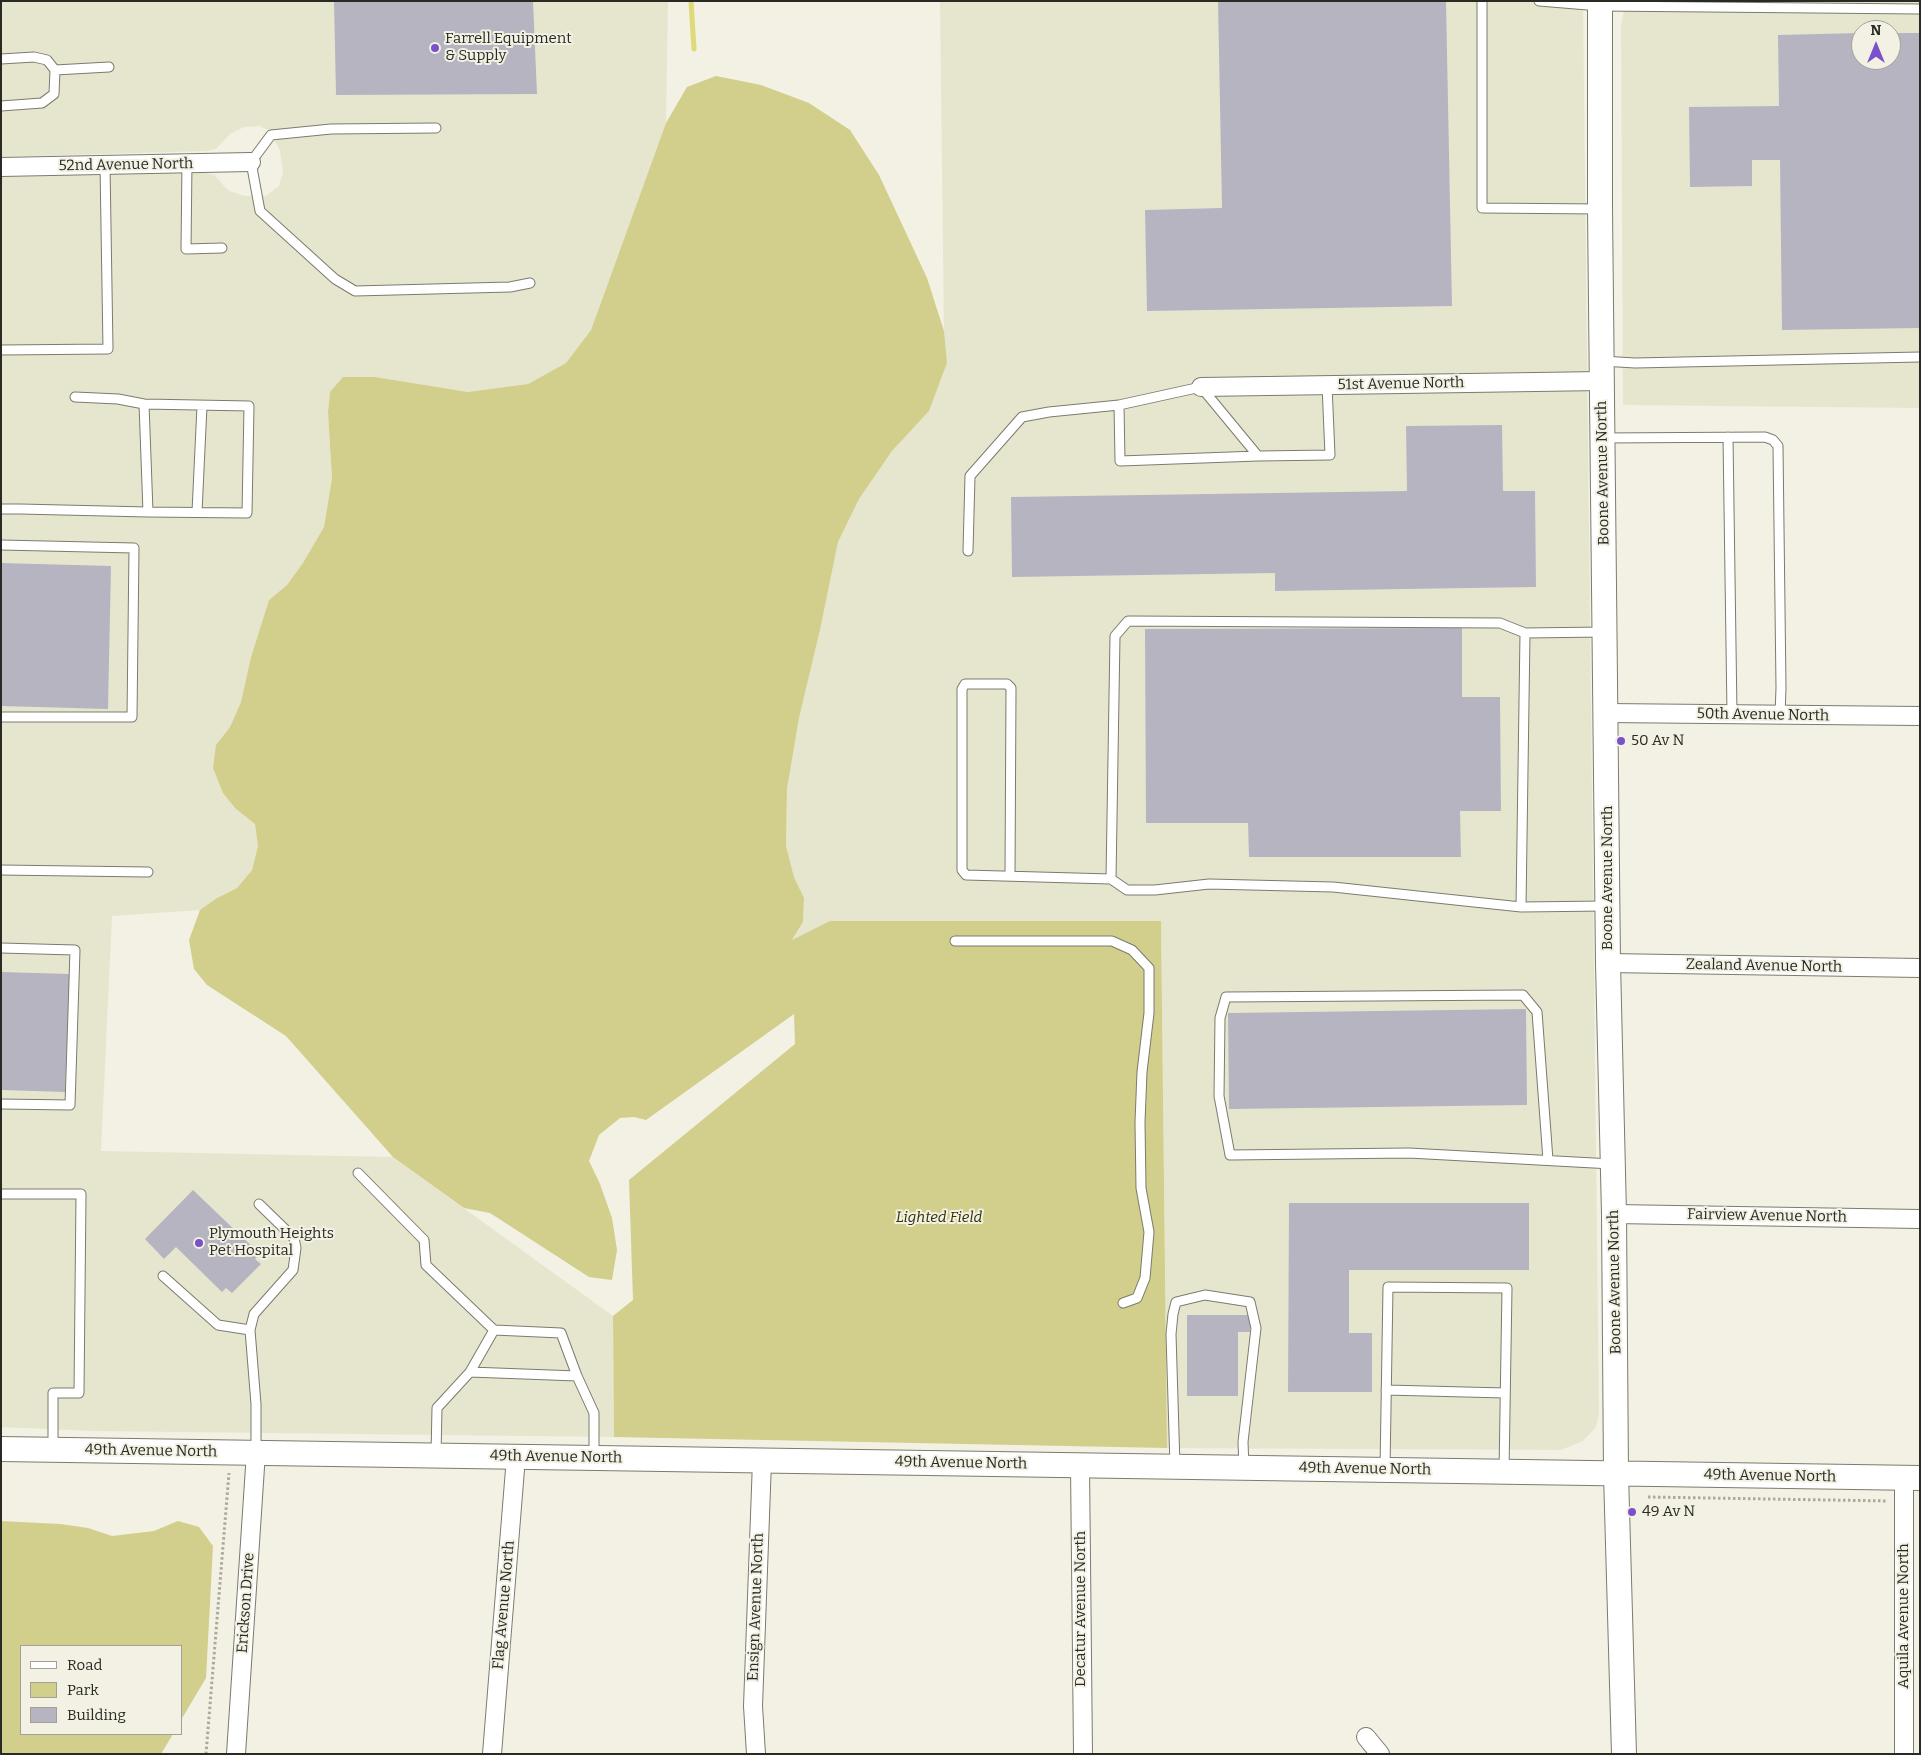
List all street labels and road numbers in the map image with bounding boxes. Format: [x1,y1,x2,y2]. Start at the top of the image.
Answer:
street label: 52nd Avenue North [59,155,193,175]
street label: 51st Avenue North [1337,374,1465,394]
street label: Boone Avenue North [1593,401,1613,545]
street label: 50th Avenue North [1697,705,1829,725]
street label: Boone Avenue North [1599,806,1617,950]
street label: Zealand Avenue North [1686,956,1842,976]
street label: Fairview Avenue North [1687,1206,1847,1226]
street label: Boone Avenue North [1605,1210,1625,1354]
street label: 49th Avenue North [85,1441,217,1461]
street label: 49th Avenue North [490,1447,622,1467]
street label: 49th Avenue North [895,1453,1027,1473]
street label: 49th Avenue North [1299,1459,1431,1479]
street label: 49th Avenue North [1704,1466,1836,1486]
street label: Decatur Avenue North [1072,1531,1090,1687]
street label: Ensign Avenue North [744,1533,768,1681]
street label: Flag Avenue North [489,1540,519,1670]
street label: Aquila Avenue North [1895,1543,1913,1689]
street label: Erickson Drive [234,1552,258,1654]

